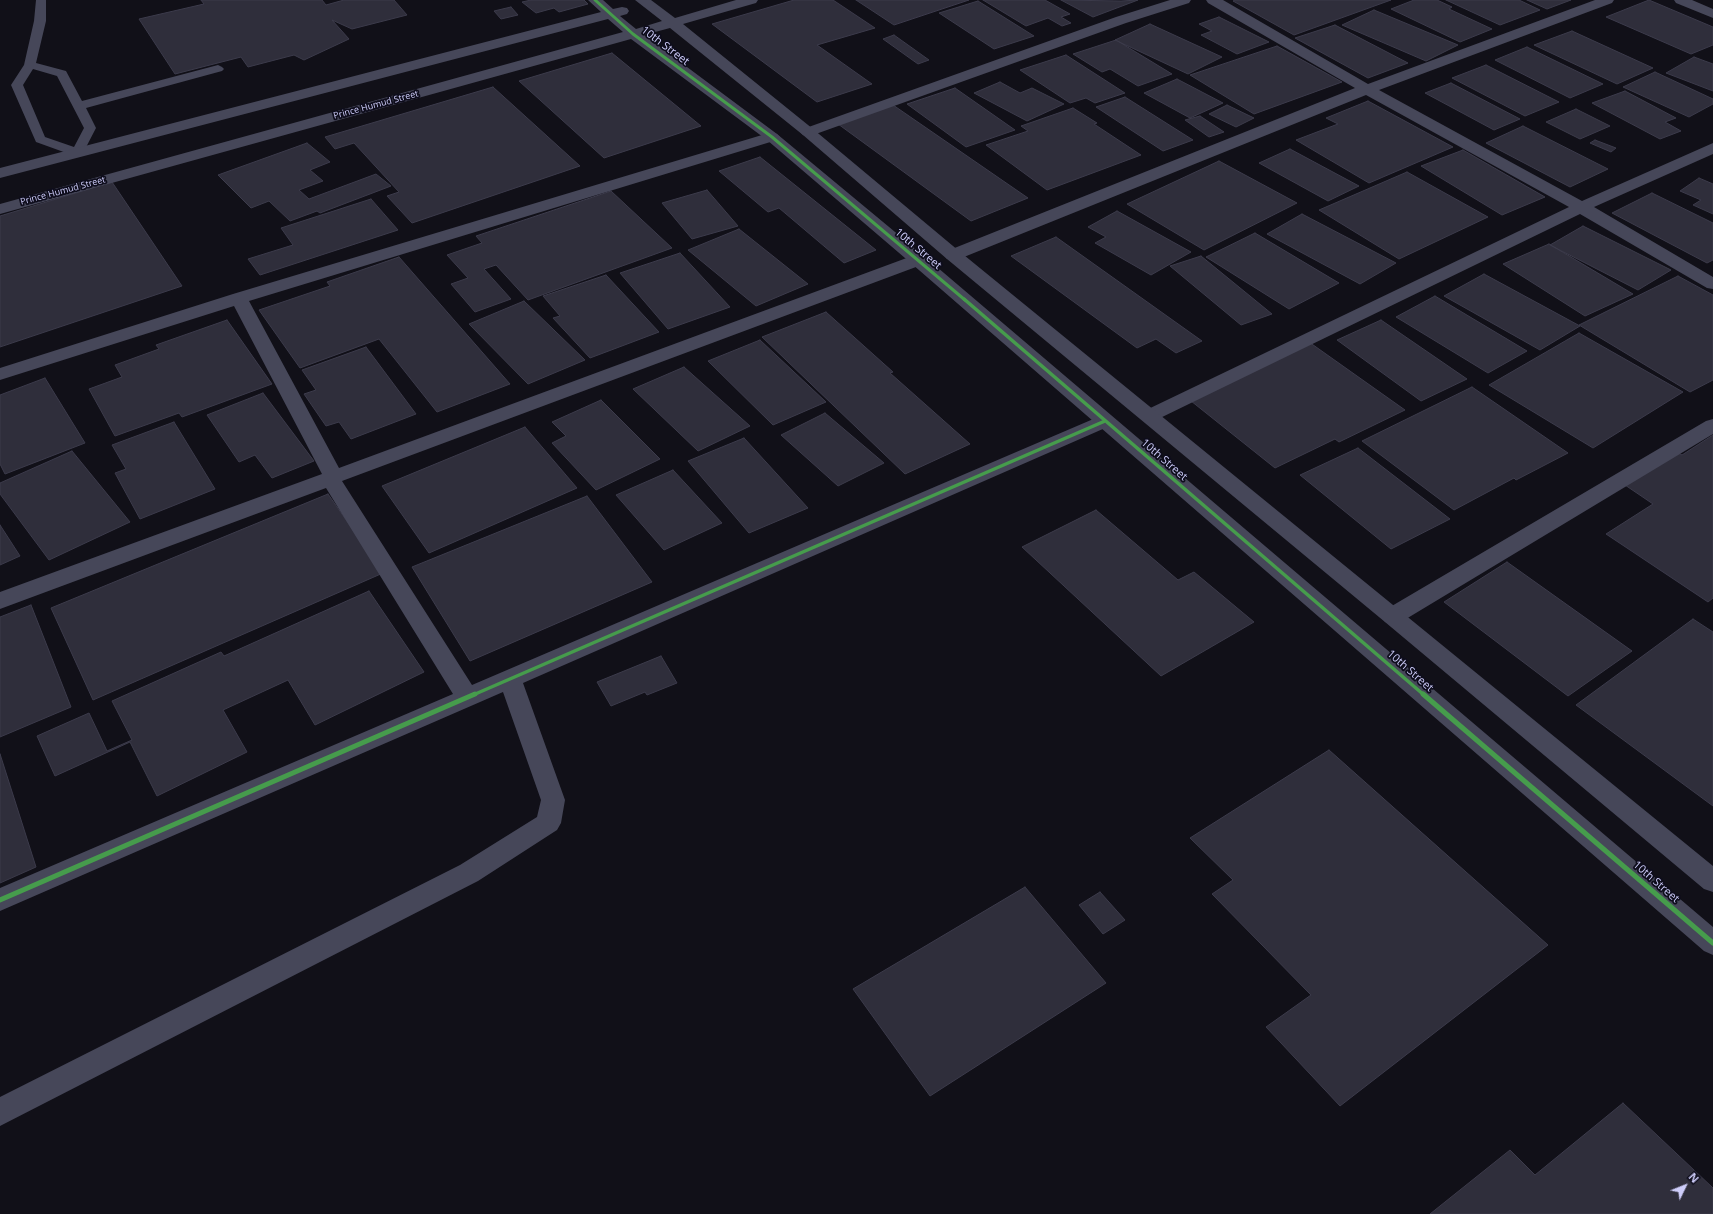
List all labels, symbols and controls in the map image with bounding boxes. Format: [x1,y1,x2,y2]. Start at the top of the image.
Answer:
street label: 10th Street [638,24,692,68]
street label: Prince Humud Street [332,88,420,122]
street label: Prince Humud Street [19,174,107,208]
street label: 10th Street [892,226,944,272]
street label: 10th Street [1138,436,1190,484]
street label: 10th Street [1384,647,1436,695]
street label: 10th Street [1630,858,1682,906]
north arrow [1665,1166,1705,1206]
text: N [1686,1169,1703,1186]

